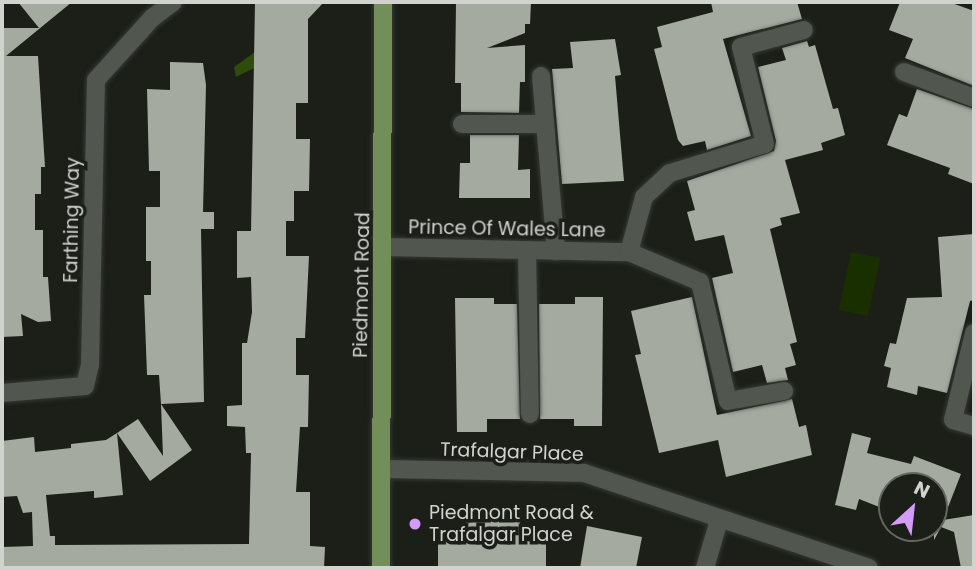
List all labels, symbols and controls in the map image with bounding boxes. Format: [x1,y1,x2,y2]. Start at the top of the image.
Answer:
street label: Farthing Way [60,157,84,283]
street label: Piedmont Road [349,212,375,358]
street label: Prince Of Wales Lane [408,216,606,242]
street label: Trafalgar Place [440,438,584,466]
north arrow [878,472,948,542]
text: N [909,474,934,505]
place label: Piedmont Road & Trafalgar Place [429,502,594,546]
marker: Piedmont Road & Trafalgar Place [407,516,423,532]

